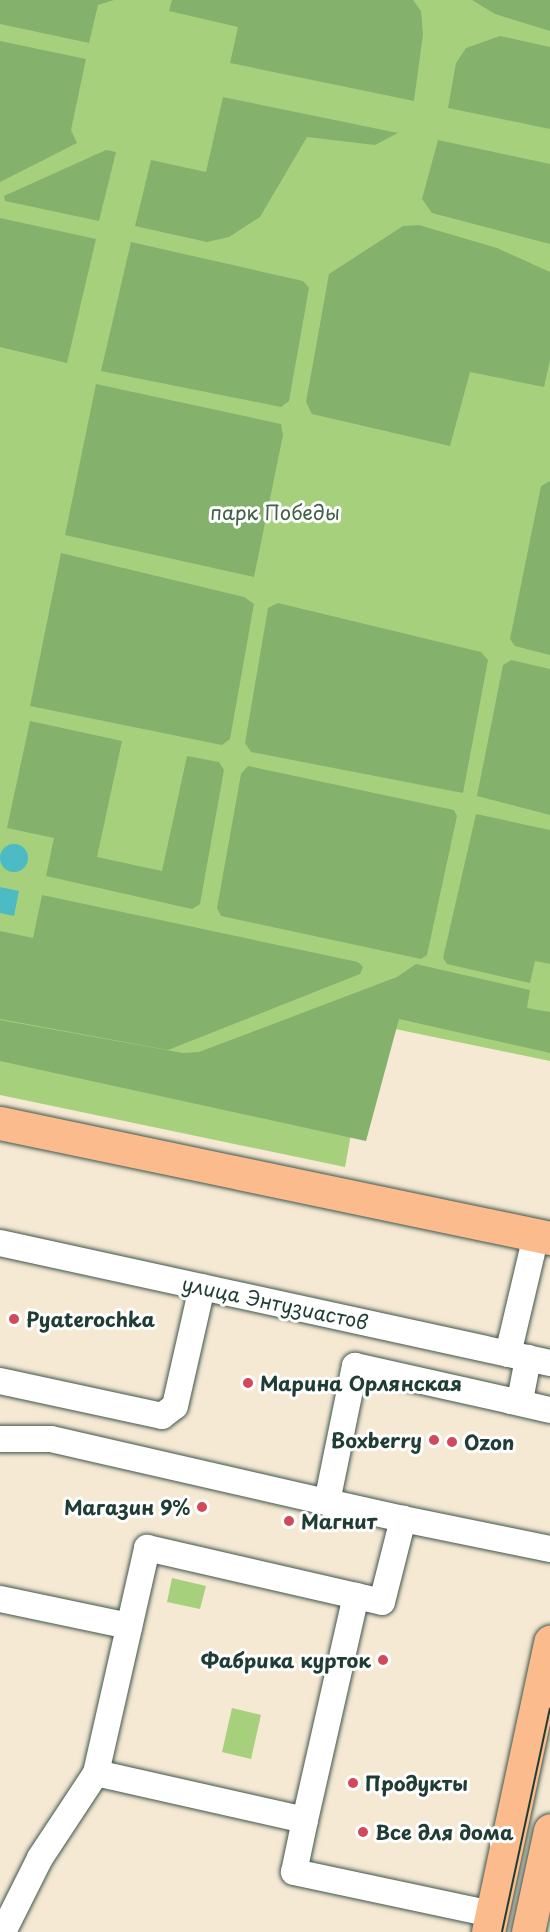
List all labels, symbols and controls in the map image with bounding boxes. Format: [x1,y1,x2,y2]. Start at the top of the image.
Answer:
park label: парк Победы [210,500,340,524]
street label: улица Энтузиастов [179,1271,371,1335]
place label: Pyaterochka [26,1307,155,1331]
marker: Pyaterochka [7,1312,21,1326]
place label: Марина Орлянская [260,1371,463,1395]
marker: Марина Орлянская [241,1376,255,1390]
place label: Boxberry [331,1428,422,1452]
place label: Ozon [464,1430,514,1454]
marker: Boxberry [427,1433,441,1447]
marker: Ozon [445,1435,459,1449]
place label: Магазин 9% [64,1495,190,1519]
marker: Магазин 9% [195,1500,209,1514]
place label: Магнит [301,1509,377,1533]
marker: Магнит [282,1514,296,1528]
place label: Фабрика курток [199,1648,371,1672]
marker: Фабрика курток [376,1653,390,1667]
place label: Продукты [365,1771,468,1795]
marker: Продукты [346,1776,360,1790]
place label: Все для дома [375,1820,512,1844]
marker: Все для дома [356,1825,370,1839]

